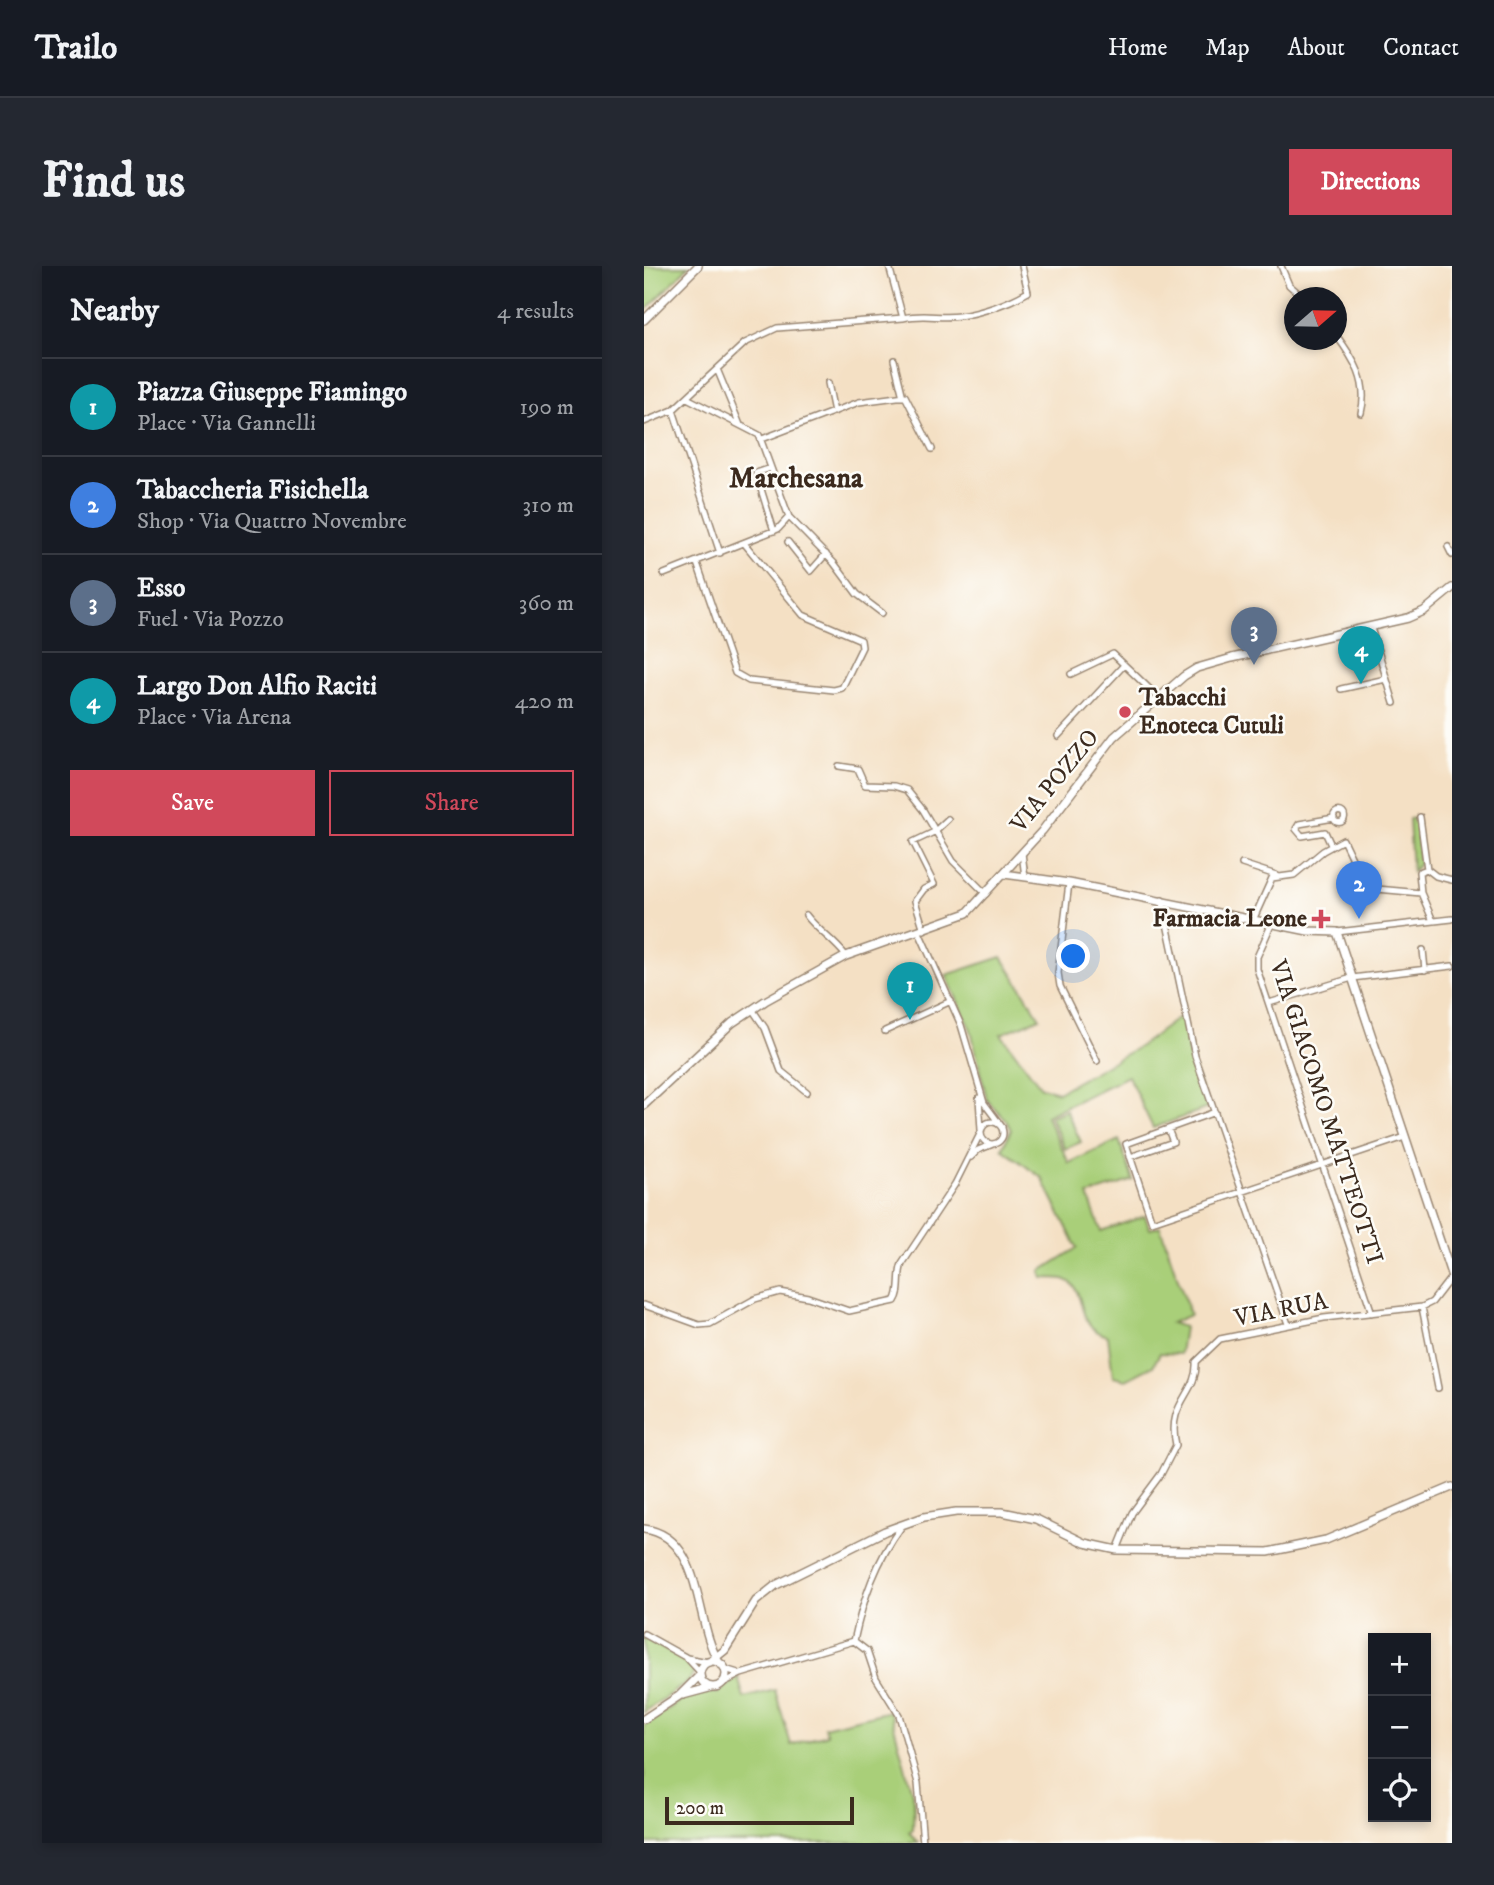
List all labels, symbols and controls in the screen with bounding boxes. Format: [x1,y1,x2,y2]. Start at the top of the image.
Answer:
text: Trailo [35,28,117,69]
text: Home [1108,33,1167,63]
text: Map [1205,33,1250,63]
text: About [1288,33,1345,63]
text: Contact [1383,33,1459,63]
button: Directions [1289,149,1452,215]
text: Find us [42,151,185,213]
north arrow [1284,287,1347,350]
text: Nearby [70,293,159,330]
text: 4 results [497,297,574,326]
text: Piazza Giuseppe Fiamingo [137,376,407,409]
text: 1 [89,393,97,422]
text: 190 m [520,393,574,422]
text: Place · Via Gannelli [137,409,316,438]
district label: Marchesana [729,461,864,496]
text: Tabaccheria Fisichella [137,474,369,507]
text: 2 [87,491,99,520]
text: 310 m [522,491,574,520]
text: Shop · Via Quattro Novembre [137,507,407,536]
text: Esso [137,572,185,605]
text: 3 [89,589,97,618]
text: 360 m [519,589,574,618]
text: Fuel · Via Pozzo [137,605,284,634]
pin: 3 [1231,607,1277,665]
pin: 4 [1338,626,1384,684]
text: Largo Don Alfio Raciti [137,670,377,703]
place label: Tabacchi Enoteca Cutuli [1138,683,1284,741]
text: 4 [86,687,100,716]
text: 420 m [515,687,574,716]
text: Place · Via Arena [137,703,291,732]
marker: Tabacchi Enoteca Cutuli [1117,704,1133,720]
street label: VIA POZZO [1004,723,1106,840]
button: Save [70,770,315,836]
button: Share [329,770,574,836]
pin: 2 [1336,861,1382,919]
place label: Farmacia Leone [1152,904,1307,934]
marker: Farmacia Leone [1313,911,1329,927]
your location [1056,939,1090,973]
street label: VIA GIACOMO MATTEOTTI [1262,955,1389,1268]
pin: 1 [887,962,933,1020]
street label: VIA RUA [1231,1286,1331,1334]
map controls [1368,1633,1431,1822]
button: + [1368,1633,1431,1696]
button: − [1368,1696,1431,1759]
button: locate [1368,1759,1431,1822]
scale bar [665,1794,854,1826]
text: 200 m [676,1797,724,1820]

